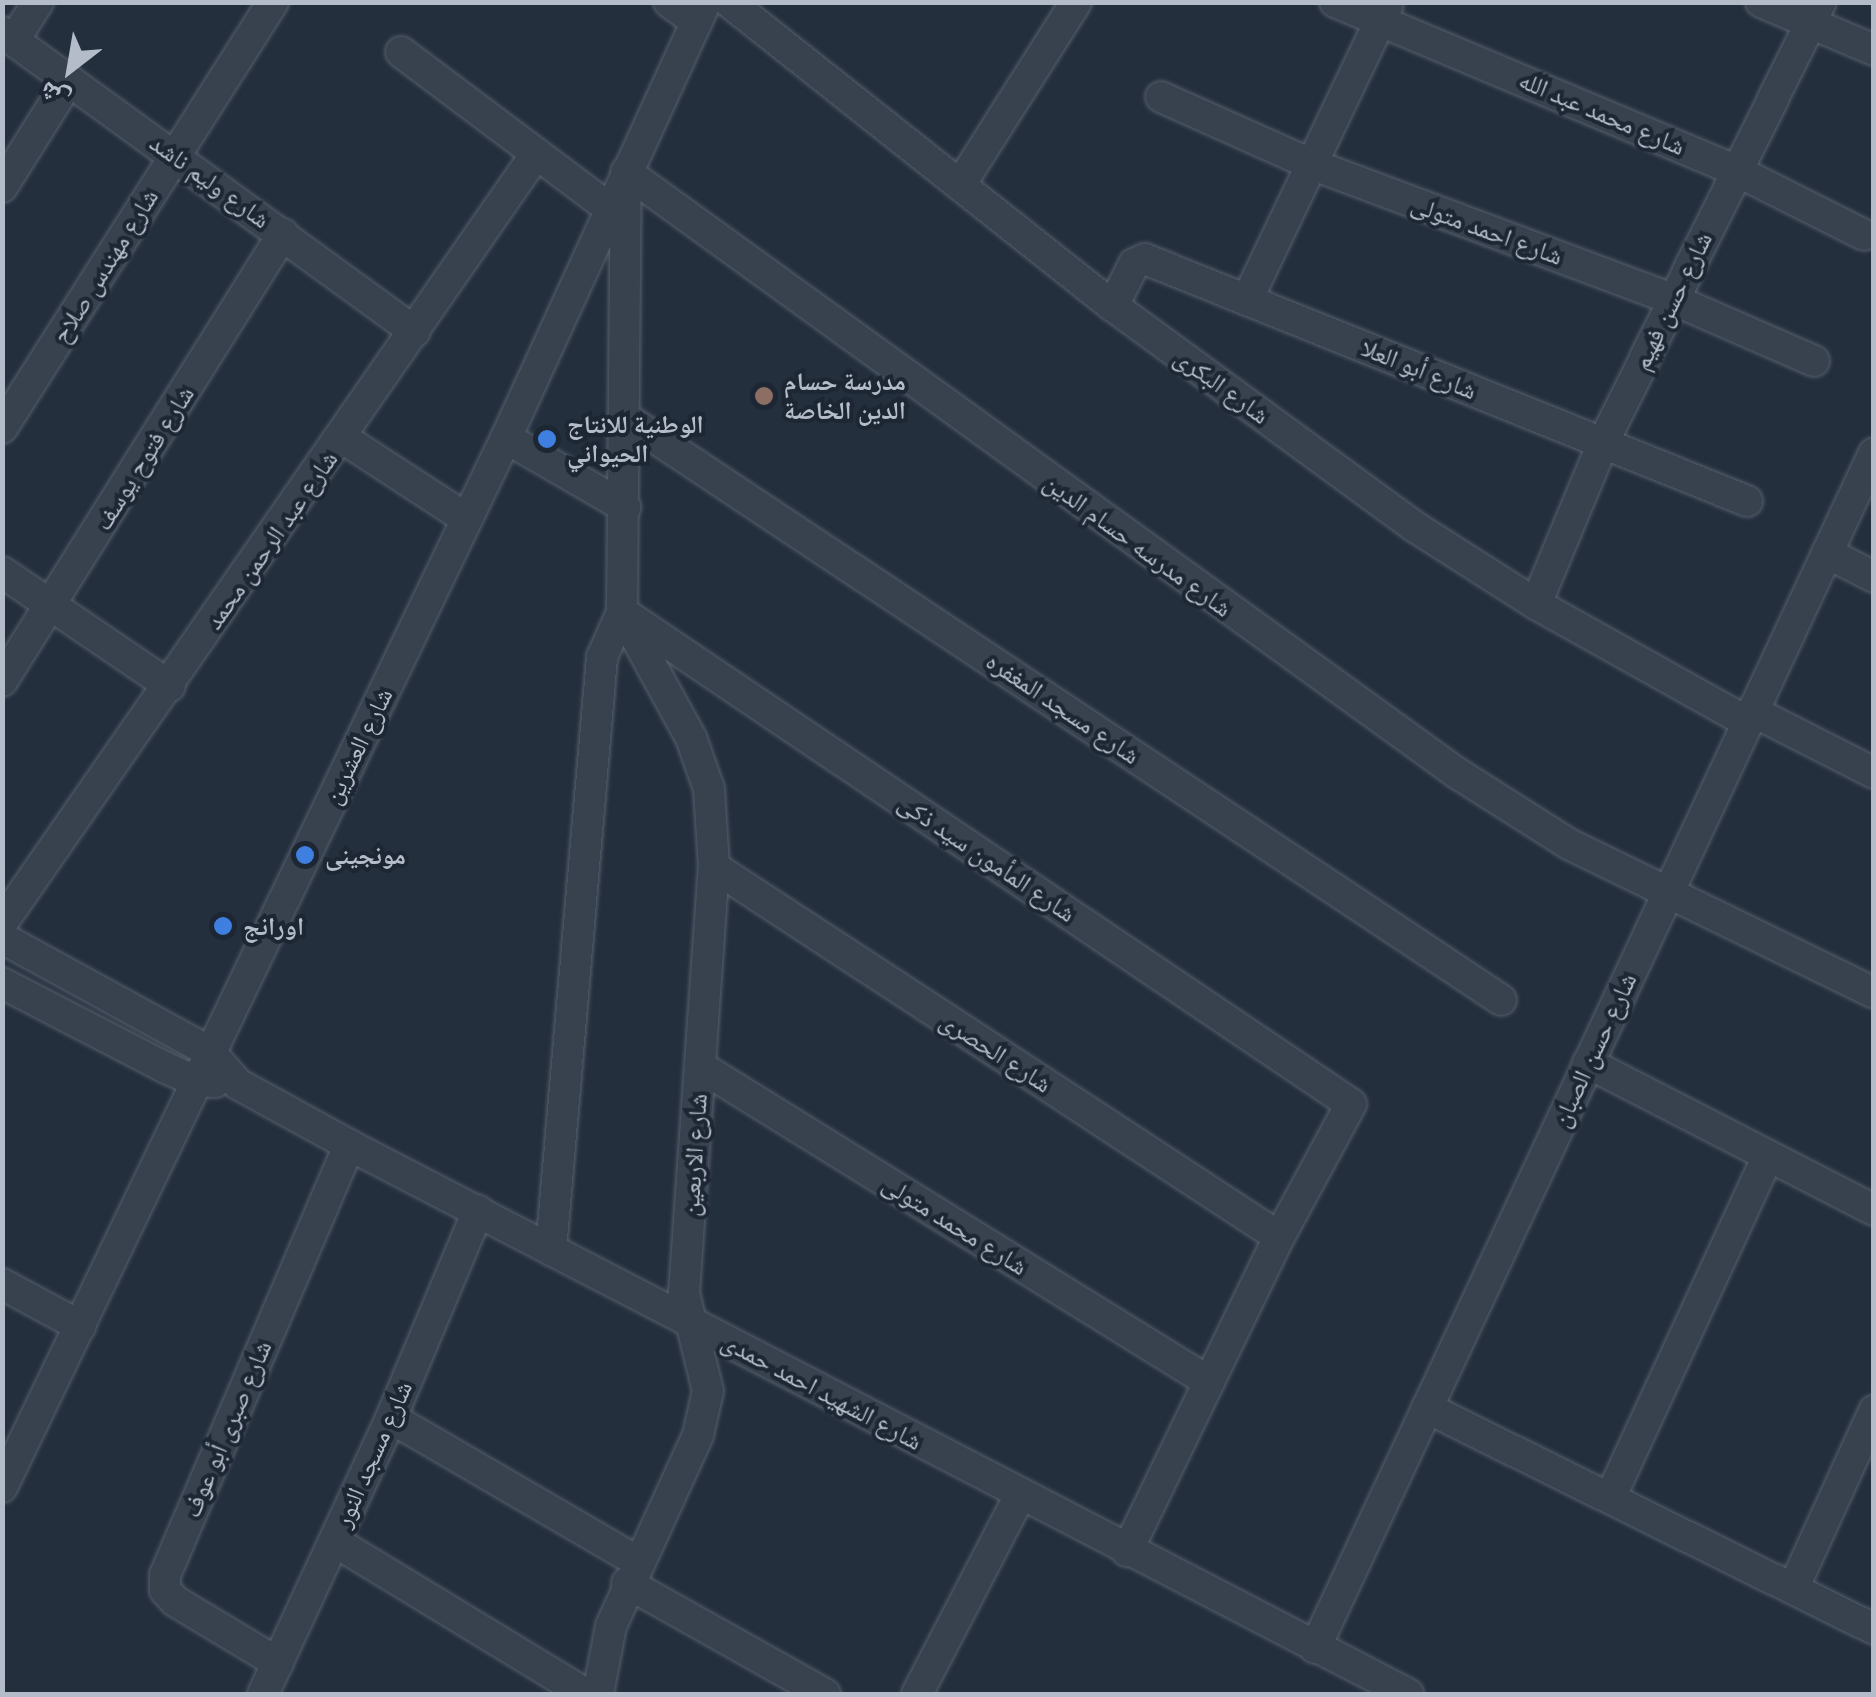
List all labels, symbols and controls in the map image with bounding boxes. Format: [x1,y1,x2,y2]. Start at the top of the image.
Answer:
north arrow [20,20,120,120]
street label: شارع محمد عبد الله [1515,65,1689,161]
text: ش [33,74,76,118]
street label: شارع وليم ناشد [144,127,276,235]
street label: شارع مهندس صلاح [46,183,164,349]
street label: شارع احمد متولى [1407,189,1567,271]
street label: شارع حسن فهيم [1626,227,1718,375]
street label: شارع أبو العلا [1357,332,1481,406]
street label: شارع البكرى [1169,342,1275,430]
place label: مدرسة حسام الدين الخاصة [784,367,906,426]
street label: شارع فتوح يوسف [88,380,200,536]
marker: مدرسة حسام الدين الخاصة [753,385,775,407]
place label: الوطنية للانتاج الحيواني [567,410,704,469]
marker: الوطنية للانتاج الحيواني [536,428,558,450]
street label: شارع عبد الرحمن محمد [198,445,344,635]
street label: شارع مدرسه حسام الدين [1038,467,1238,623]
street label: شارع مسجد المغفره [981,646,1145,770]
street label: شارع العشرين [317,683,399,809]
street label: شارع المأمون سيد ذكى [893,788,1081,928]
place label: مونجينى [325,840,406,870]
marker: مونجينى [294,844,316,866]
place label: اورانج [243,911,304,941]
marker: اورانج [212,915,234,937]
street label: شارع حسن الصبان [1545,968,1643,1132]
street label: شارع الحصرى [935,1005,1057,1099]
street label: شارع الاربعين [675,1092,713,1218]
street label: شارع محمد متولى [877,1169,1033,1281]
street label: شارع الشهيد احمد حمدى [717,1326,927,1456]
street label: شارع صبرى أبو عوف [176,1336,278,1522]
street label: شارع مسجد النور [327,1376,419,1532]

